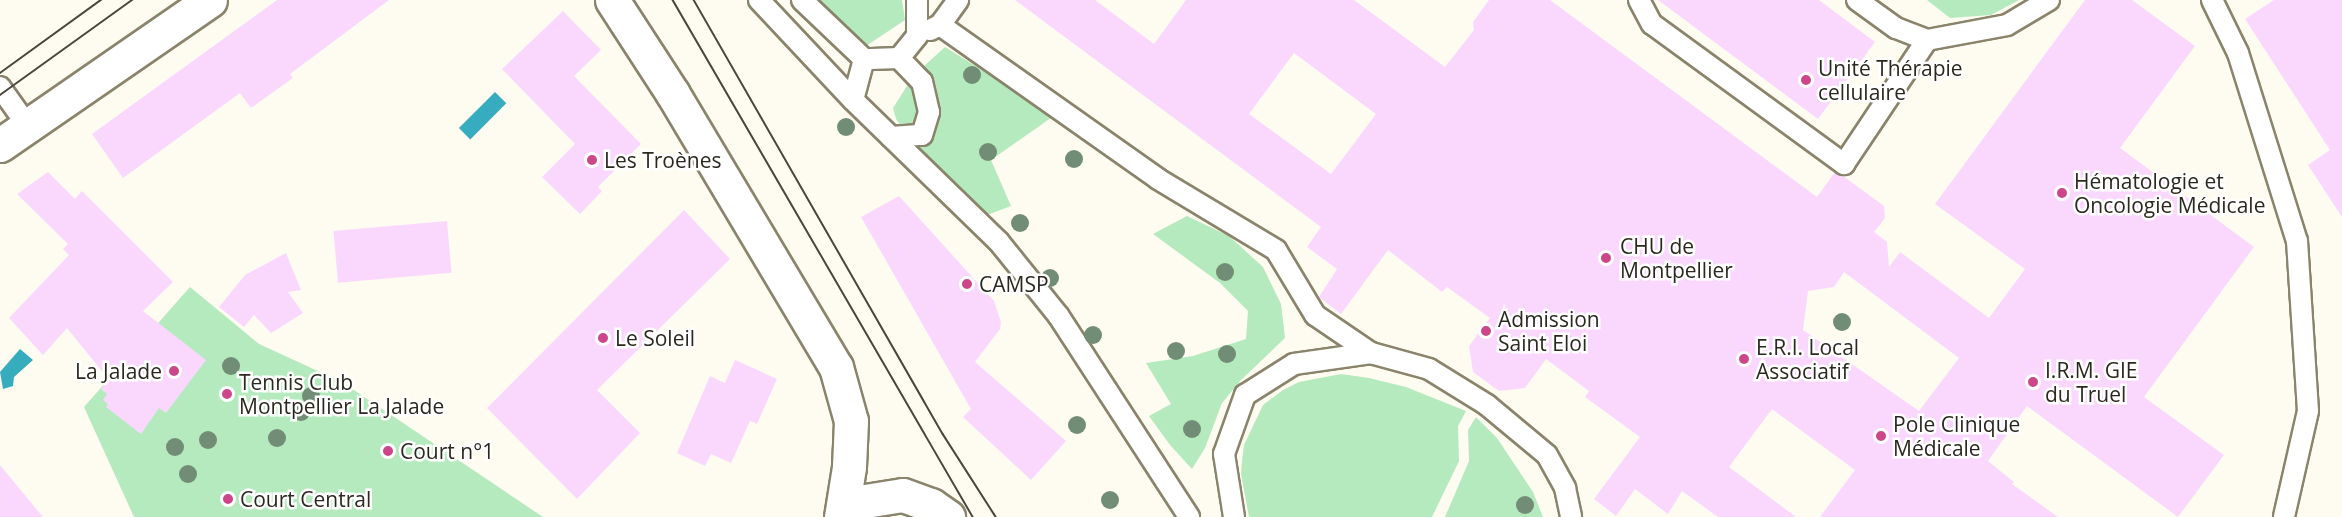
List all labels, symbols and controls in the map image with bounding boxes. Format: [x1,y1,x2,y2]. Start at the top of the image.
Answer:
place label: Unité Thérapie cellulaire [1818,55,1963,105]
marker: Unité Thérapie cellulaire [1799,73,1813,87]
place label: Les Troènes [604,147,721,173]
marker: Les Troènes [585,153,599,167]
place label: Hématologie et Oncologie Médicale [2074,168,2265,218]
marker: Hématologie et Oncologie Médicale [2055,186,2069,200]
place label: CHU de Montpellier [1620,233,1733,283]
marker: CHU de Montpellier [1597,249,1615,267]
place label: CAMSP [979,271,1049,297]
marker: CAMSP [960,277,974,291]
place label: Admission Saint Eloi [1498,306,1600,356]
marker: Admission Saint Eloi [1479,324,1493,338]
place label: Le Soleil [615,325,695,351]
marker: Le Soleil [596,331,610,345]
place label: E.R.I. Local Associatif [1756,334,1859,384]
marker: E.R.I. Local Associatif [1737,352,1751,366]
place label: I.R.M. GIE du Truel [2045,357,2138,407]
place label: La Jalade [75,358,162,384]
marker: La Jalade [167,364,181,378]
place label: Tennis Club Montpellier La Jalade [239,369,444,419]
marker: I.R.M. GIE du Truel [2026,375,2040,389]
marker: Tennis Club Montpellier La Jalade [220,387,234,401]
place label: Pole Clinique Médicale [1893,411,2020,461]
marker: Pole Clinique Médicale [1874,429,1888,443]
place label: Court n°1 [400,438,494,464]
marker: Court n°1 [381,444,395,458]
place label: Court Central [240,486,371,512]
marker: Court Central [221,492,235,506]

